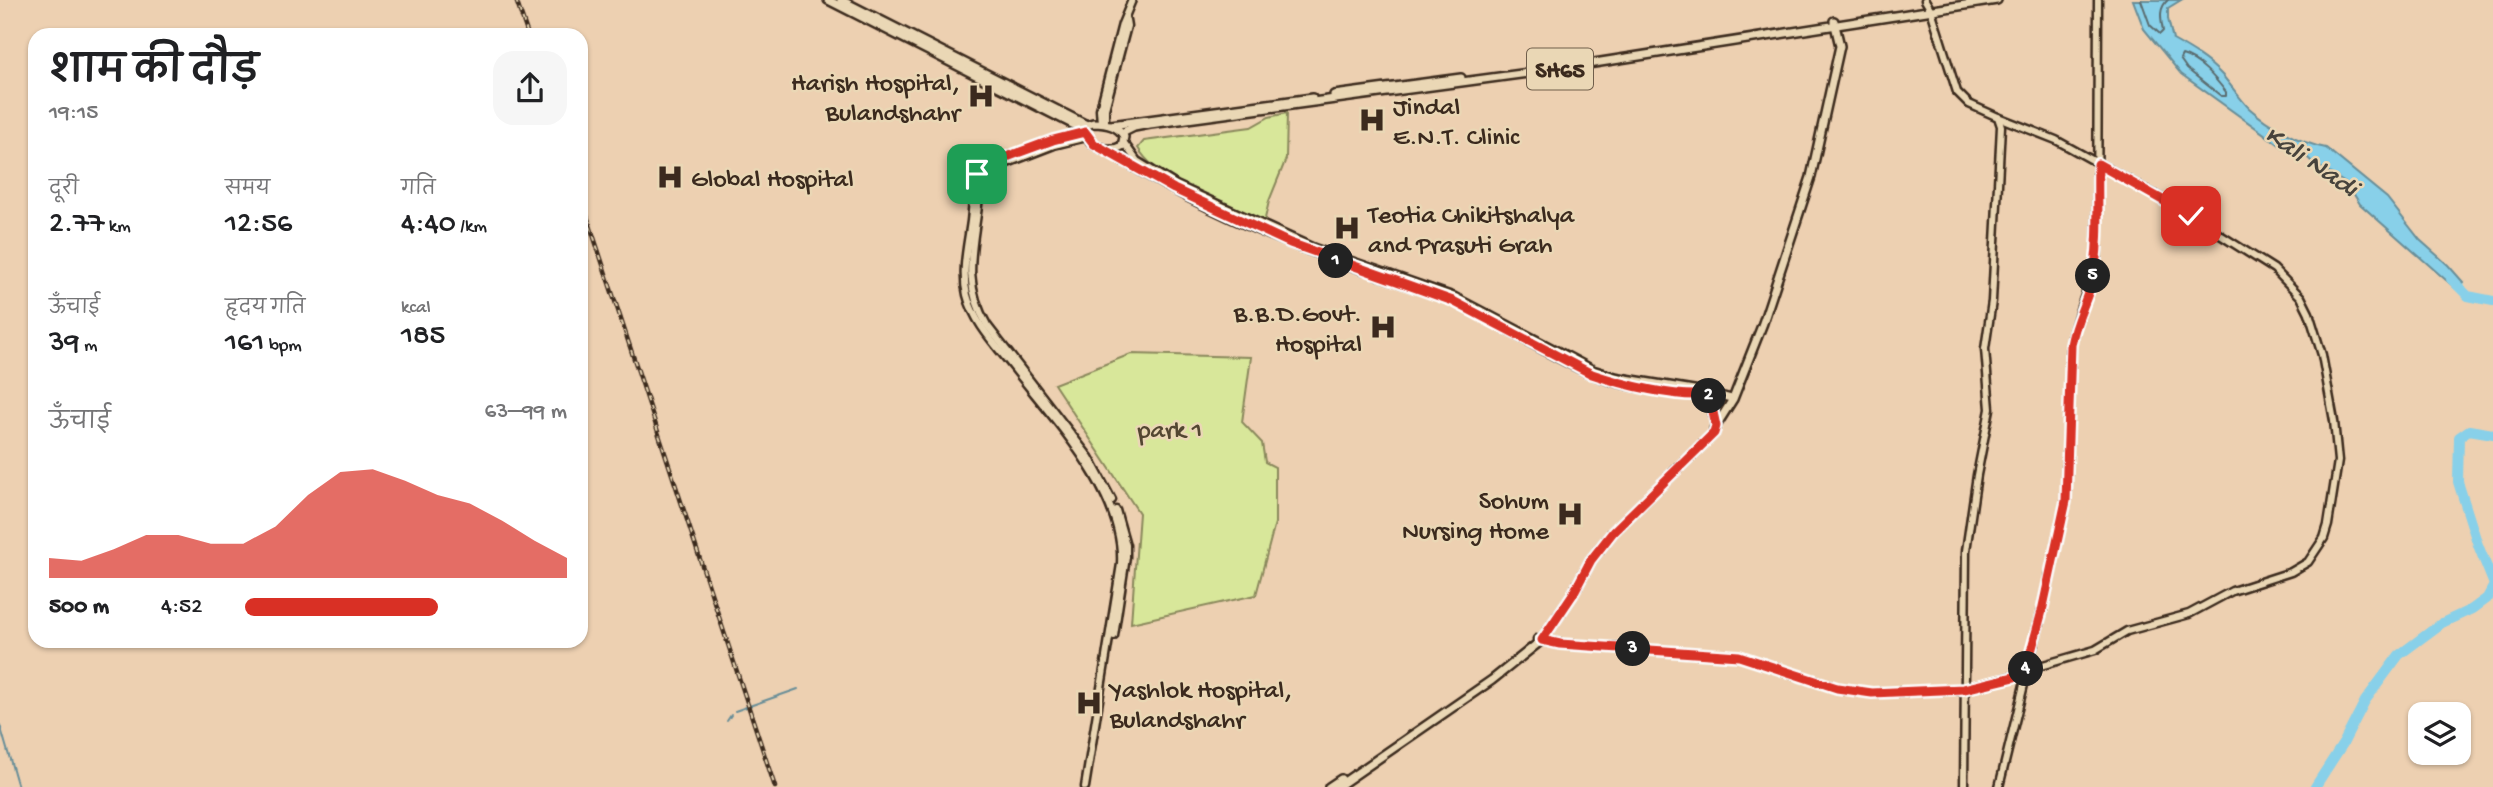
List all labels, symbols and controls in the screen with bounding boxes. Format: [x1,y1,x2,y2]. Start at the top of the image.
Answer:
road number: SH65 [1527,48,1593,90]
button: share [493,51,567,125]
text: शाम की दौड़ [49,52,259,96]
place label: Harish Hospital, Bulandshahr [791,70,963,131]
hospital icon: Harish Hospital, Bulandshahr [966,81,996,111]
place label: Jindal E.N.T. Clinic [1393,94,1520,155]
text: 19:15 [49,100,98,127]
hospital icon: Jindal E.N.T. Clinic [1357,105,1387,135]
water label: Kali Nadi [2257,119,2366,208]
pin [947,144,1007,204]
icon: arrive [958,155,996,193]
hospital icon: Global Hospital [655,162,685,192]
place label: Global Hospital [691,166,854,197]
text: दूरी [49,179,79,202]
text: समय [225,179,270,202]
text: गति [401,179,436,202]
pin [2161,186,2221,246]
icon: check [2172,197,2210,235]
place label: Teotia Chikitshalya and Prasuti Grah [1366,202,1576,263]
text: 2.77 [49,208,104,243]
text: 12:56 [225,208,292,243]
text: 4:40 [401,208,456,243]
hospital icon: Teotia Chikitshalya and Prasuti Grah [1332,213,1362,243]
text: km [104,216,131,239]
text: /km [456,216,487,239]
pin: 1 [1318,244,1354,278]
text: 1 [1332,249,1339,272]
pin: 5 [2076,258,2110,294]
text: 5 [2088,264,2098,287]
text: kcal [401,297,431,320]
text: ऊँचाई [49,298,100,321]
text: हृदय गति [225,298,305,321]
place label: B.B.D.Govt. Hospital [1233,301,1362,362]
hospital icon: B.B.D.Govt. Hospital [1368,312,1398,342]
text: 185 [401,320,445,355]
text: 39 [49,327,80,362]
text: 161 [225,327,264,362]
text: m [80,335,98,358]
text: bpm [264,335,302,358]
pin: 2 [1692,378,1726,414]
text: 2 [1704,384,1713,407]
text: 63–99 m [484,399,567,426]
text: ऊँचाई [49,410,111,437]
park label: park 1 [1137,417,1202,448]
place label: Sohum Nursing Home [1402,488,1550,549]
hospital icon: Sohum Nursing Home [1555,499,1585,529]
text: 500 m [49,594,109,621]
text: 4:52 [161,594,202,621]
pin: 3 [1616,632,1650,666]
text: 3 [1628,637,1637,660]
pin: 4 [2008,652,2044,686]
text: 4 [2021,657,2030,680]
place label: Yashlok Hospital, Bulandshahr [1108,677,1292,738]
hospital icon: Yashlok Hospital, Bulandshahr [1074,688,1104,718]
map controls [2408,702,2471,765]
button: layers [2408,702,2471,765]

